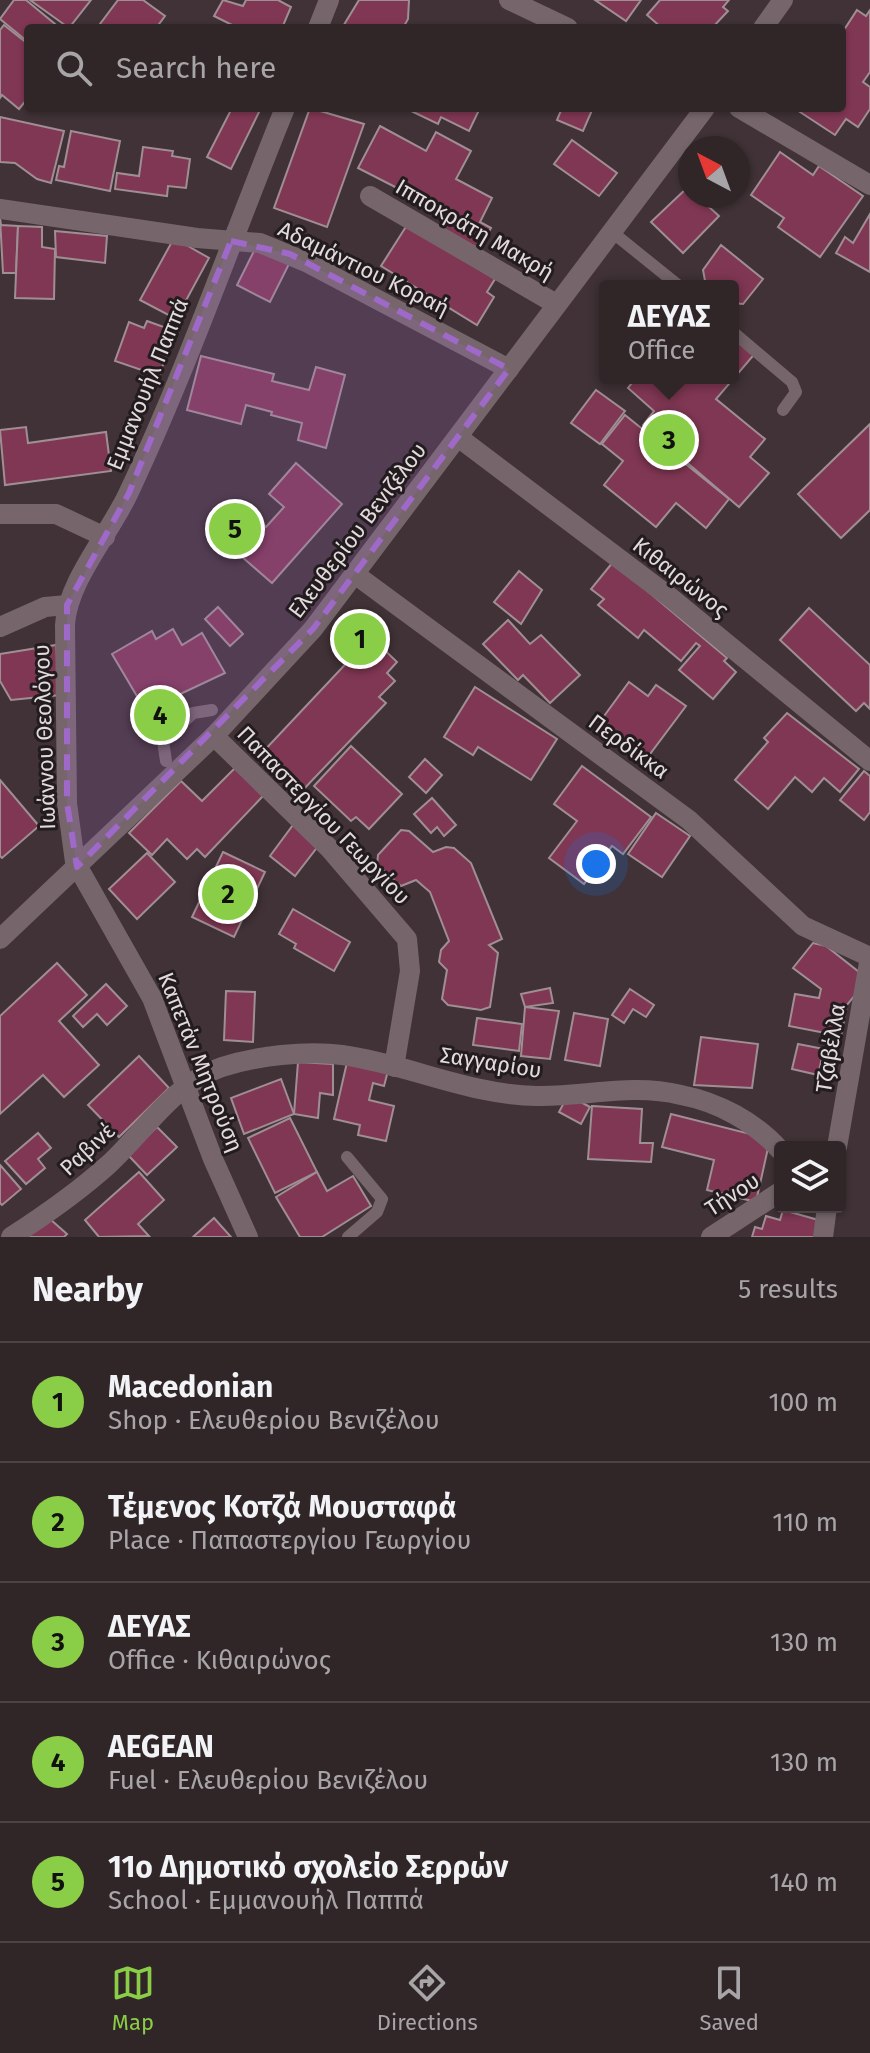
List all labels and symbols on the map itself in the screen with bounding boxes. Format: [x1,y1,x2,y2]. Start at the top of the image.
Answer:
north arrow [678,136,750,208]
street label: Ιπποκράτη Μακρή [391,173,559,286]
street label: Αδαμάντιου Κοραή [274,215,454,322]
street label: Εμμανουήλ Παππά [101,294,194,474]
pin: 3 [643,410,695,470]
street label: Ελευθερίου Βενιζέλου [283,437,432,623]
pin: 5 [209,499,261,559]
street label: Κιθαιρώνος [627,532,734,623]
pin: 1 [334,609,386,669]
street label: Ιωάννου Θεολόγου [28,644,61,830]
pin: 4 [134,685,186,745]
street label: Περδίκκα [583,708,674,785]
street label: Παπαστεργίου Γεωργίου [231,721,416,910]
your location [576,844,616,884]
pin: 2 [202,864,254,924]
street label: Καπετάν Μητρούση [152,968,249,1156]
street label: Τζαβέλλα [810,1001,851,1095]
street label: Σαγγαρίου [438,1041,544,1084]
street label: Ραβινέ [54,1117,120,1181]
street label: Τήνου [700,1167,765,1222]

